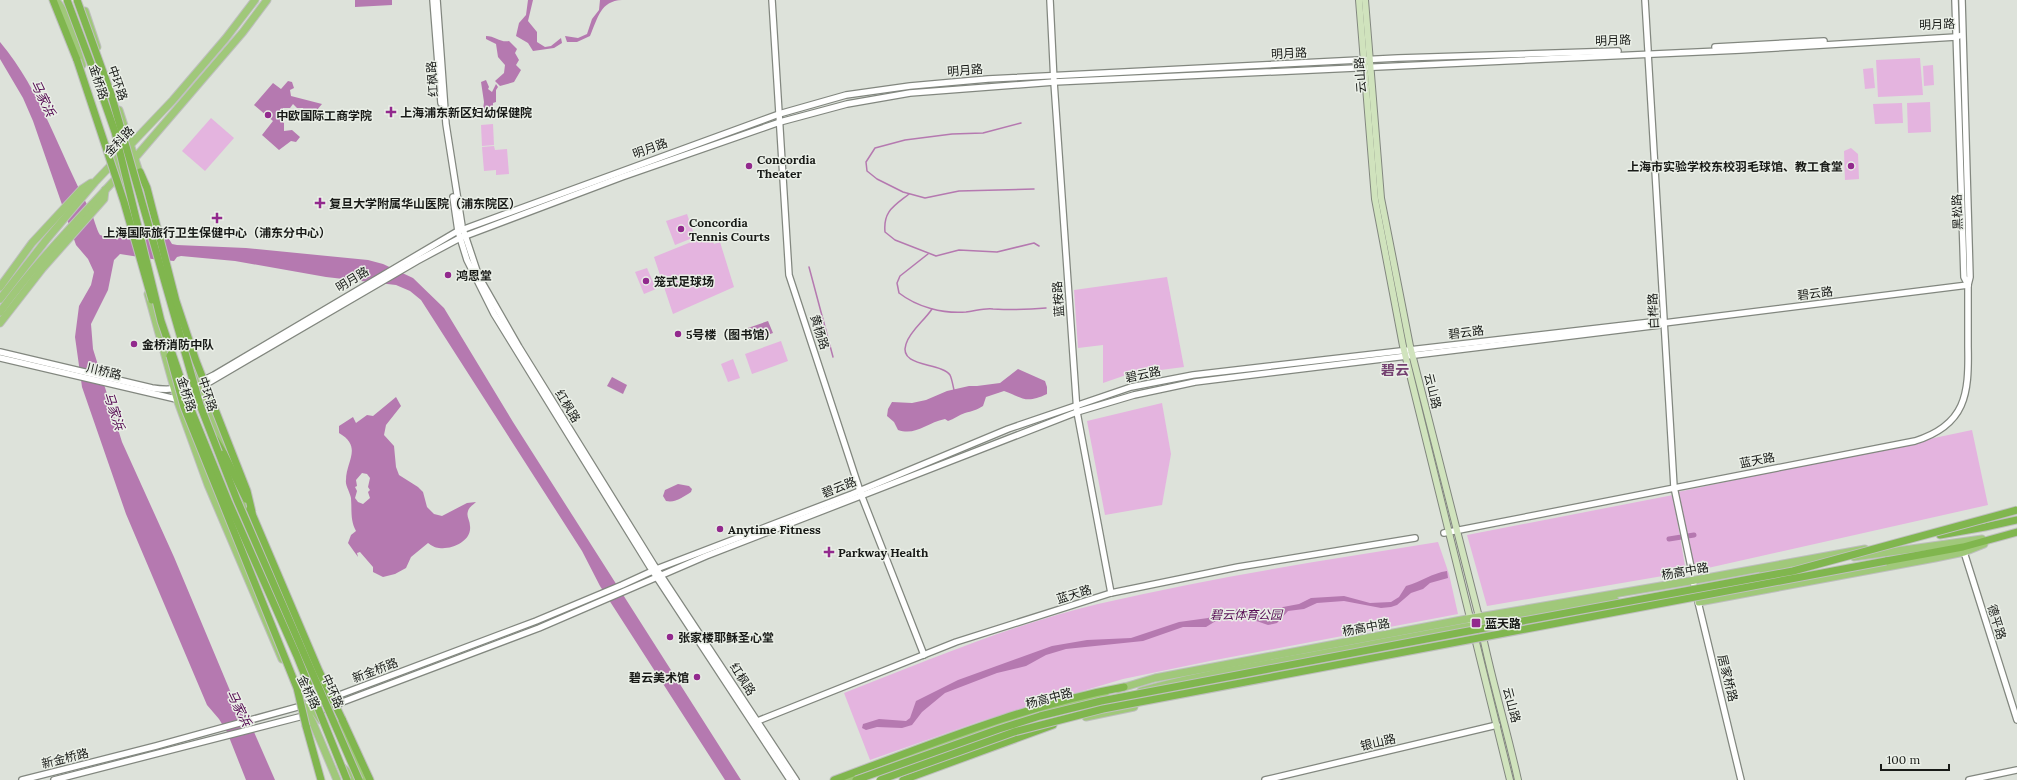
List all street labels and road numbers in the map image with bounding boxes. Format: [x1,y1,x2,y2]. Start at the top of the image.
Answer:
street label: 明月路 [1919,16,1955,32]
street label: 明月路 [1595,32,1631,48]
street label: 明月路 [1271,45,1307,61]
street label: 云山路 [1351,57,1369,93]
street label: 红枫路 [423,61,441,97]
street label: 明月路 [946,61,984,79]
street label: 金桥路 [86,63,112,101]
street label: 中环路 [105,64,131,102]
street label: 金科路 [101,123,137,159]
street label: 明月路 [631,135,669,161]
street label: 黑松路 [1949,194,1965,230]
street label: 明月路 [333,263,371,295]
street label: 蓝桉路 [1049,281,1067,317]
street label: 碧云路 [1796,283,1834,303]
street label: 白桦路 [1645,293,1661,329]
street label: 黄杨路 [807,313,833,351]
street label: 碧云路 [1447,322,1485,342]
street label: 川桥路 [85,360,123,382]
street label: 碧云路 [1124,363,1162,385]
street label: 云山路 [1421,372,1445,410]
street label: 金桥路 [174,375,200,413]
street label: 中环路 [195,375,221,413]
street label: 红枫路 [552,387,584,425]
street label: 蓝天路 [1738,449,1776,471]
street label: 碧云路 [820,474,858,500]
street label: 杨高中路 [1660,559,1710,583]
street label: 蓝天路 [1055,582,1093,606]
street label: 德平路 [1985,603,2009,641]
street label: 杨高中路 [1341,615,1391,639]
street label: 居家桥路 [1715,653,1741,703]
street label: 新金桥路 [350,654,400,686]
street label: 红枫路 [727,660,759,698]
street label: 中环路 [319,671,347,711]
street label: 金桥路 [294,673,324,711]
street label: 杨高中路 [1024,685,1074,711]
street label: 云山路 [1500,686,1524,724]
street label: 银山路 [1359,731,1397,753]
street label: 新金桥路 [40,745,90,771]

